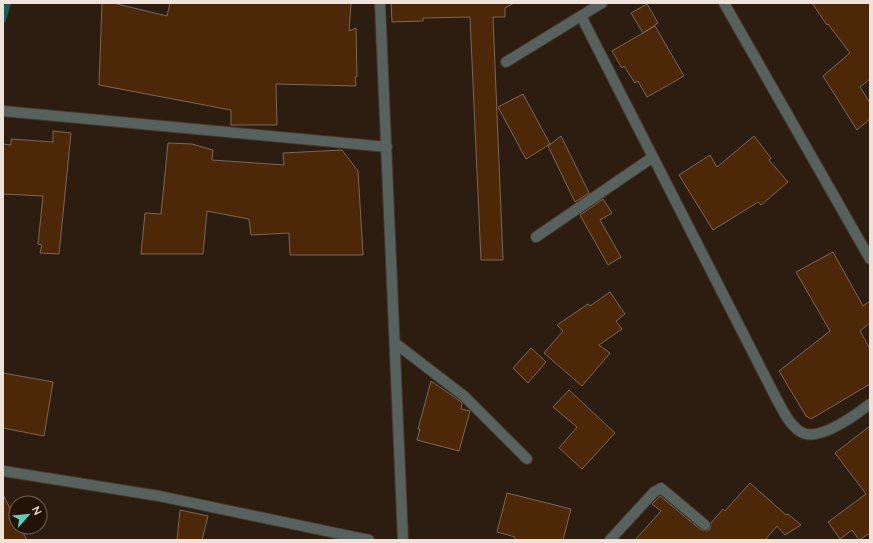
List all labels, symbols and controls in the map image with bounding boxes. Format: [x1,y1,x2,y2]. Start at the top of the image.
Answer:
north arrow [8,495,48,535]
text: N [29,504,45,517]

